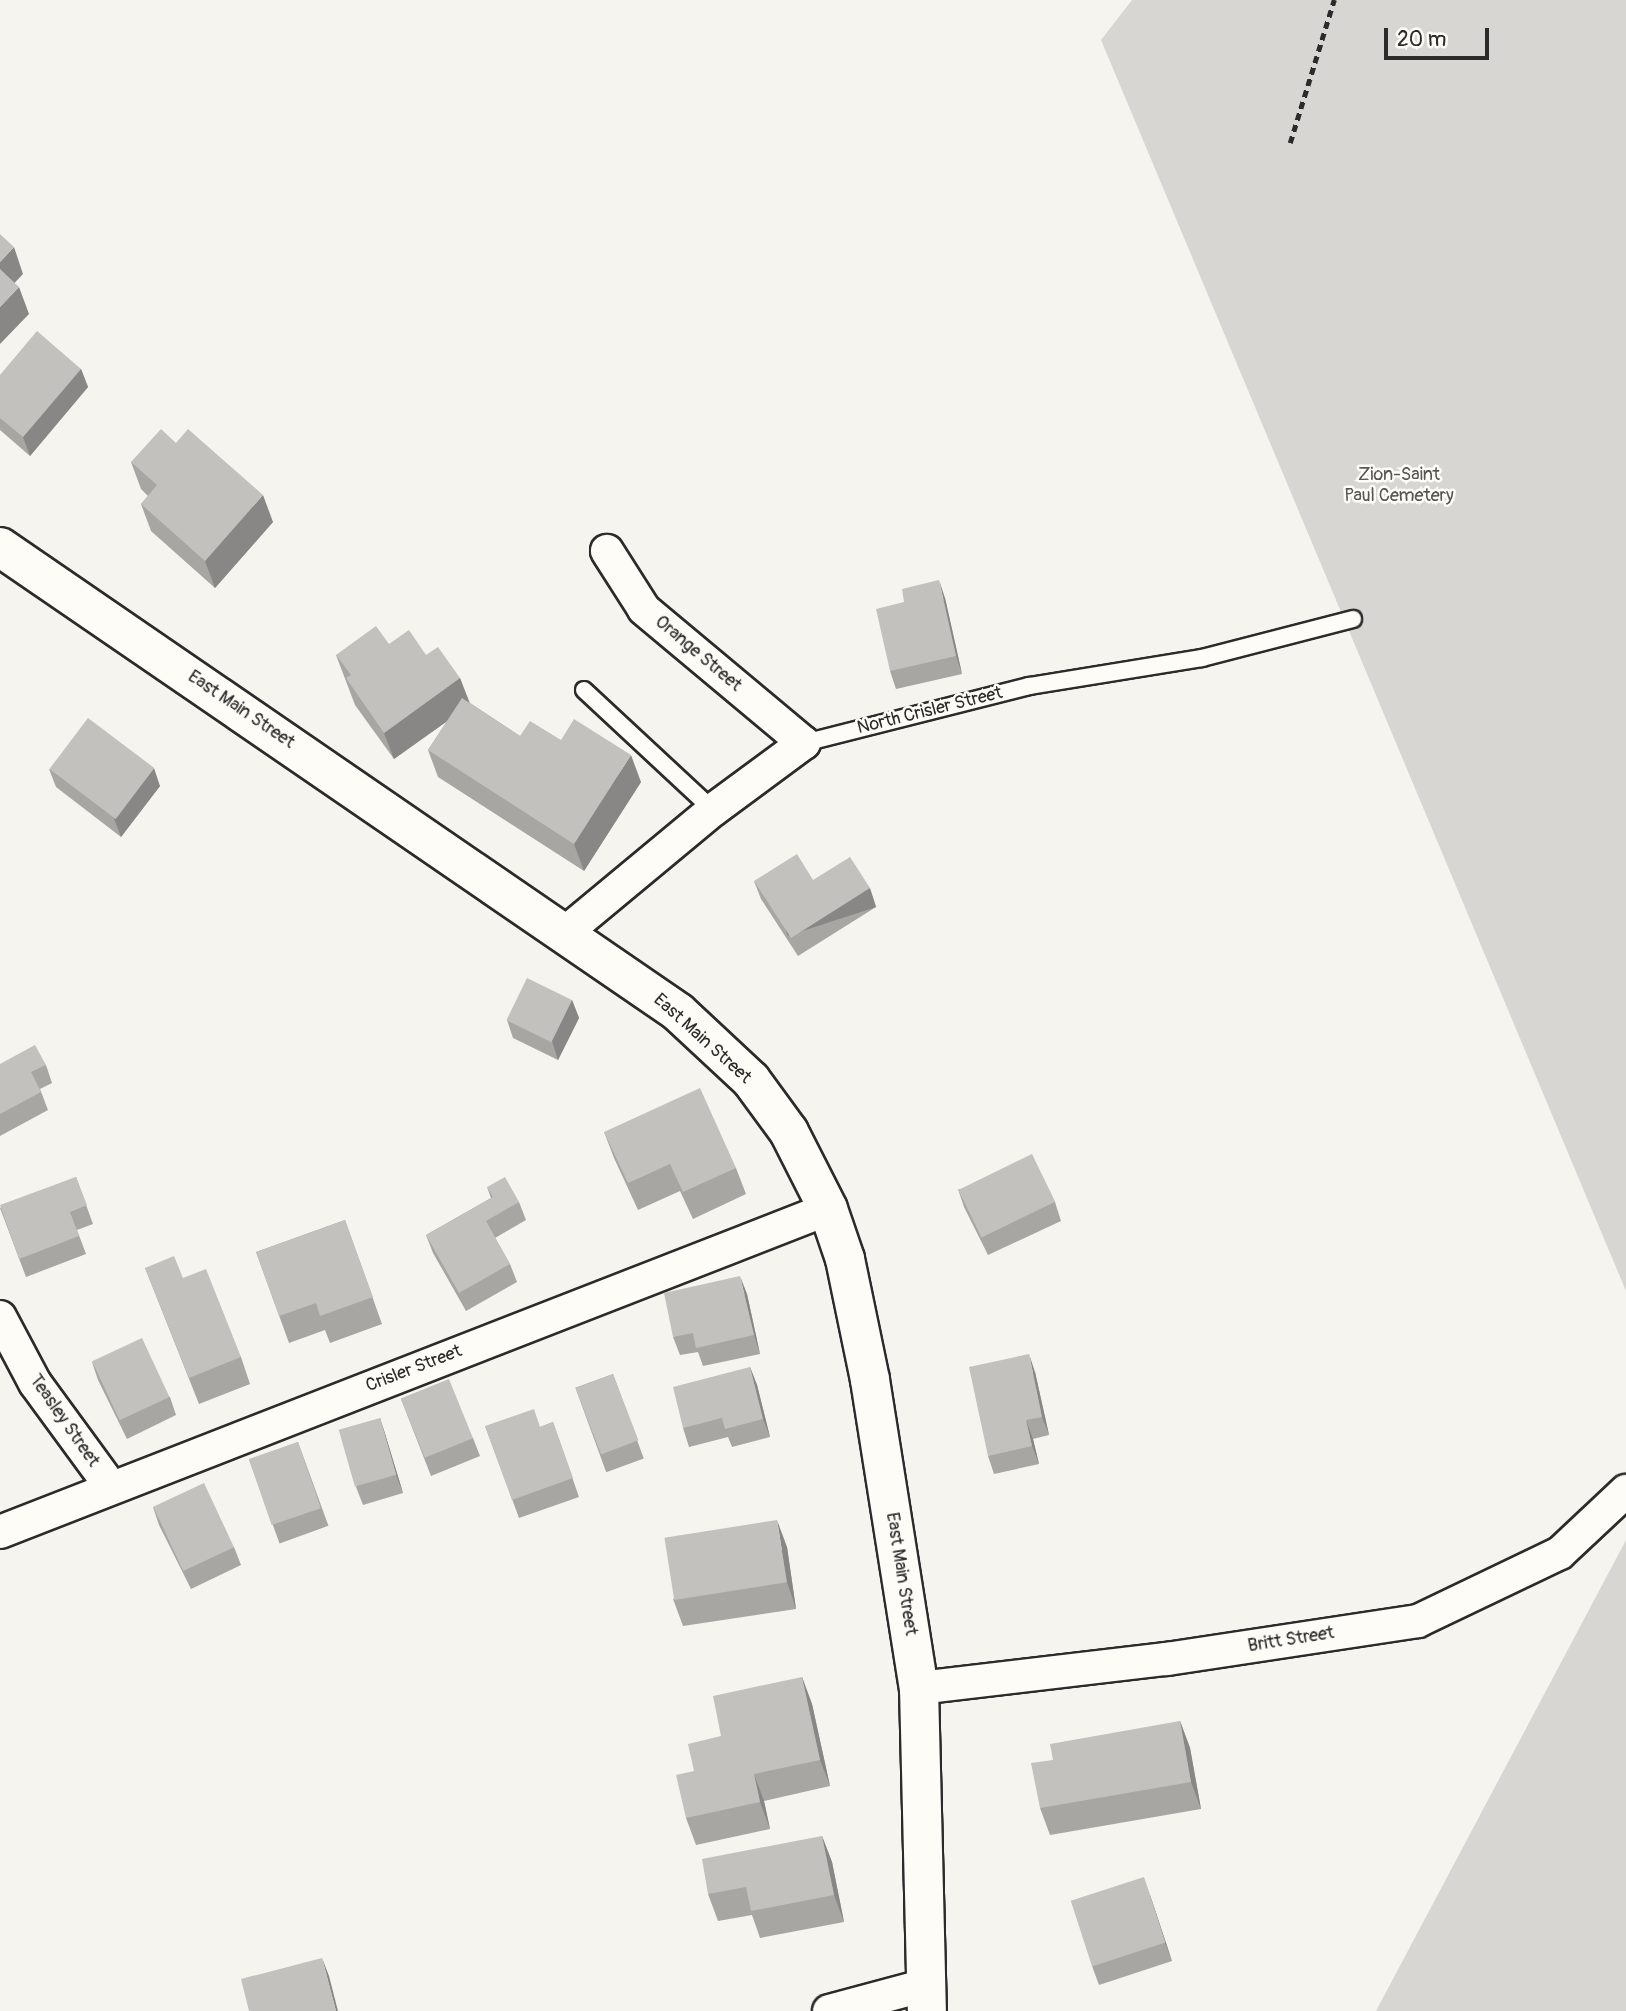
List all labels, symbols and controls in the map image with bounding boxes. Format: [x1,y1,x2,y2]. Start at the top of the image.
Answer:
scale bar [1388,14,1493,58]
text: 20 m [1397,26,1446,53]
park label: Zion-Saint Paul Cemetery [1344,465,1454,508]
street label: Orange Street [650,611,746,697]
street label: East Main Street [183,666,299,754]
street label: North Crisler Street [855,683,1005,739]
street label: East Main Street [649,989,755,1089]
street label: Crisler Street [363,1341,465,1397]
street label: Teasley Street [24,1371,104,1471]
street label: East Main Street [881,1511,921,1637]
street label: Britt Street [1246,1623,1336,1657]

